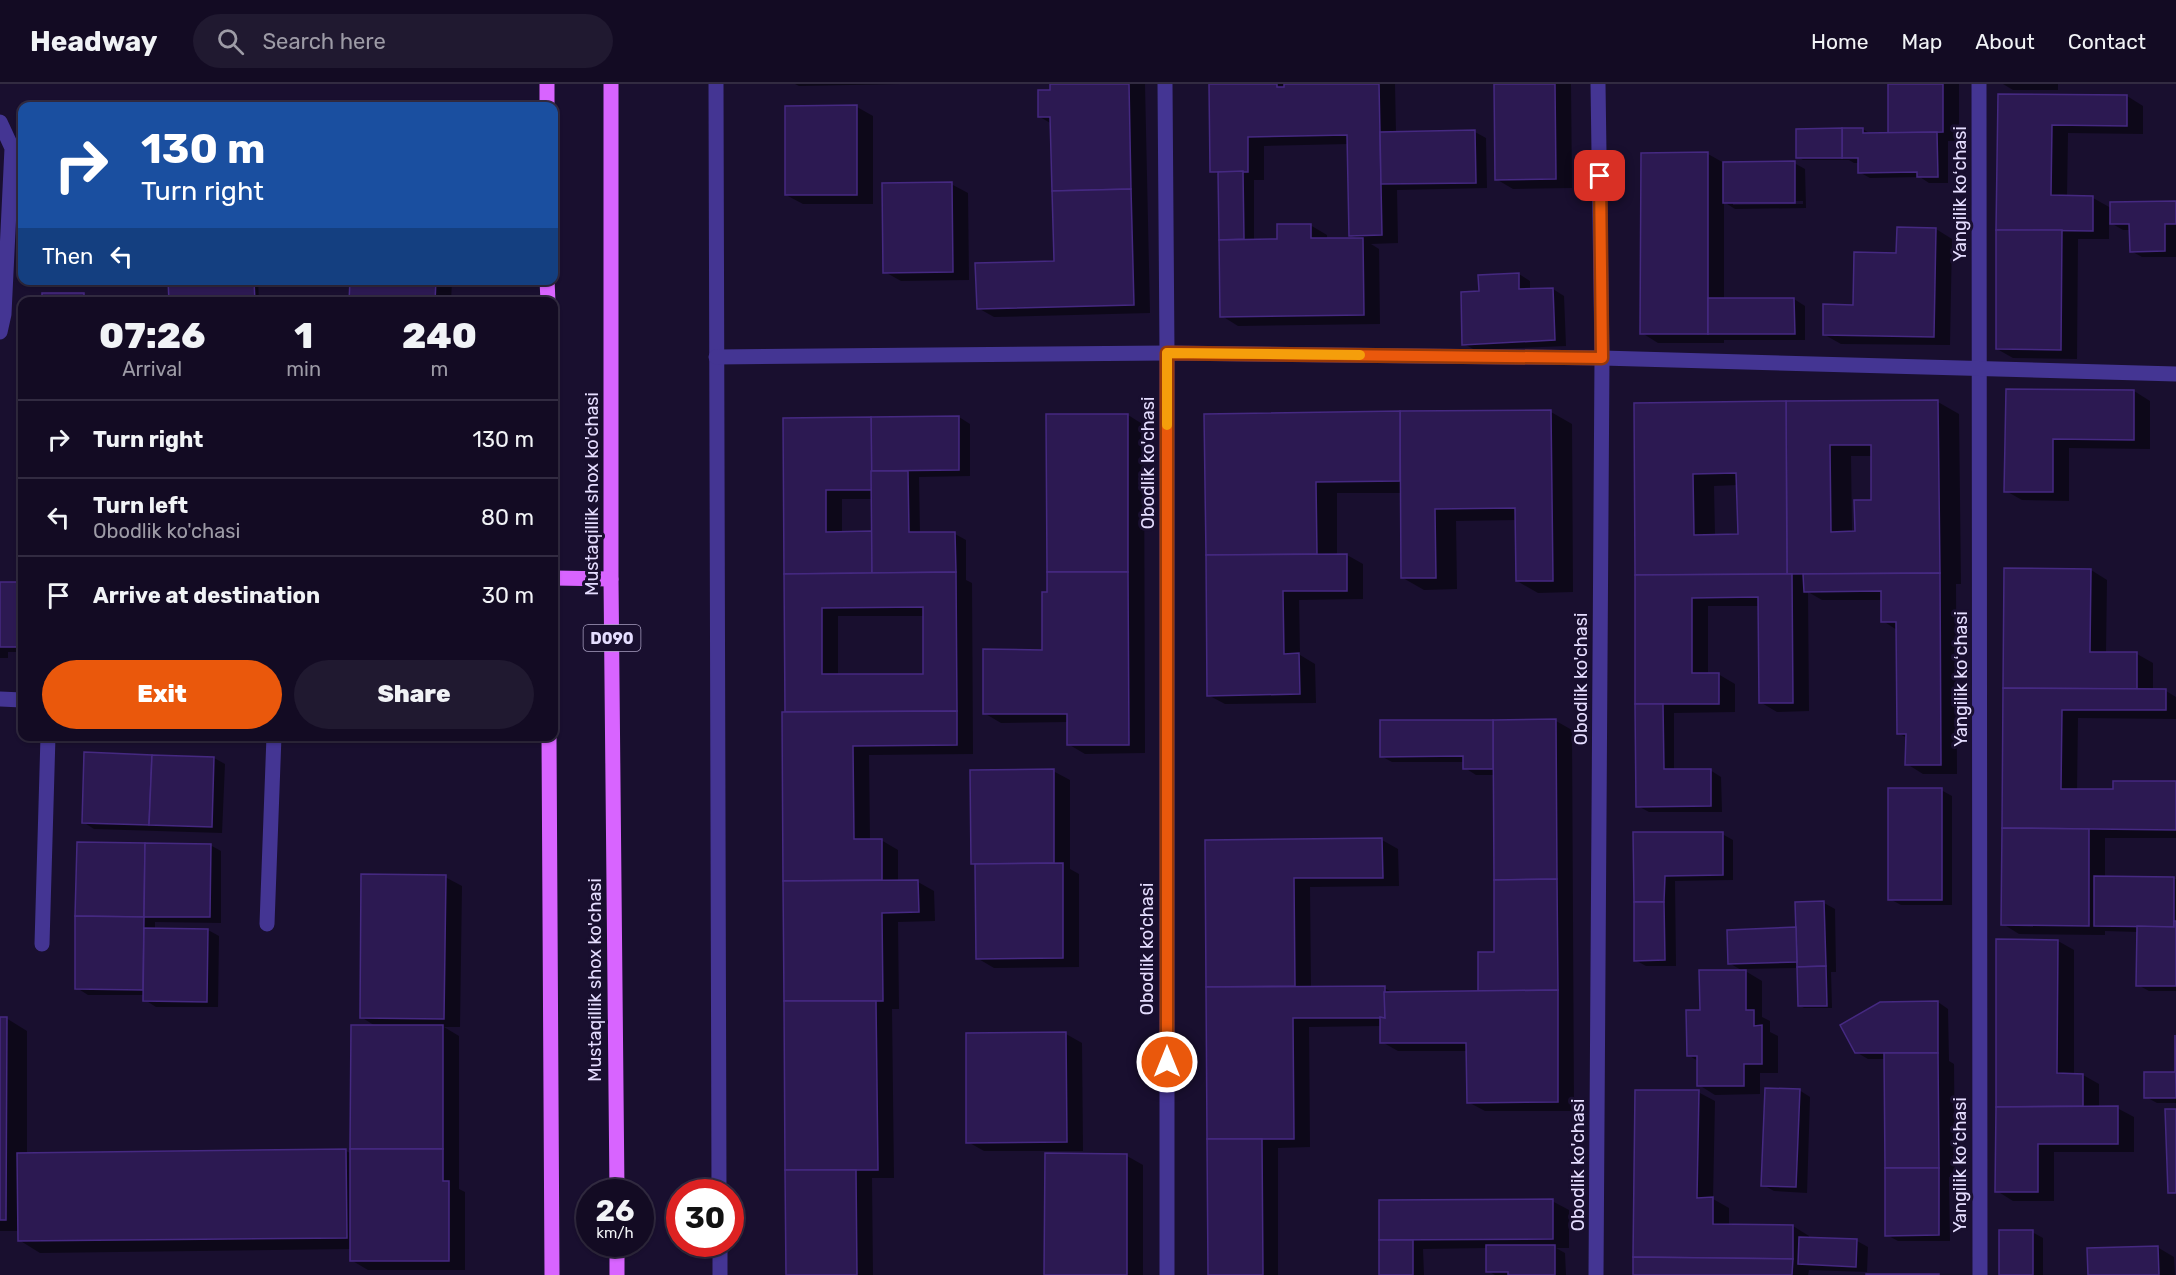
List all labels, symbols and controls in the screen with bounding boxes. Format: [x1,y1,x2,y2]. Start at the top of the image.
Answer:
search box [193,14,613,68]
text: Headway [30,25,157,58]
icon: search [214,25,247,58]
text: Search here [262,28,386,55]
text: Home [1811,29,1868,54]
text: Map [1901,29,1942,54]
text: About [1975,29,2035,54]
text: Contact [2068,29,2146,54]
text: 130 m [141,124,266,174]
icon: right [42,126,120,204]
street label: Yangilik koʻchasi [1949,126,1971,262]
pin [1574,150,1625,201]
icon: arrive [1583,159,1616,192]
text: Turn right [141,175,264,207]
icon: left [105,240,138,273]
text: Then [42,243,93,270]
text: 07:26 [99,314,205,357]
text: 1 [294,314,313,357]
text: 240 [402,314,477,357]
text: Arrival [122,357,182,381]
text: min [286,357,321,381]
text: m [431,357,448,381]
street label: Mustaqillik shox ko'chasi [581,392,603,596]
street label: Obodlik ko'chasi [1137,397,1159,529]
icon: right [42,423,75,456]
text: Turn right [93,426,203,453]
text: 130 m [472,426,534,453]
text: Turn left [93,492,188,519]
icon: left [42,501,75,534]
text: 80 m [481,504,534,531]
text: Obodlik ko'chasi [93,519,240,543]
icon: arrive [42,579,75,612]
text: Arrive at destination [93,582,320,609]
text: 30 m [482,582,534,609]
street label: Yangilik koʻchasi [1950,611,1972,747]
street label: Obodlik ko'chasi [1570,613,1592,745]
road number: D090 [584,625,640,651]
button: Exit [42,660,282,729]
button: Share [294,660,534,729]
street label: Mustaqillik shox ko'chasi [584,878,606,1082]
street label: Obodlik ko'chasi [1136,883,1158,1015]
position arrow [1135,1030,1199,1094]
street label: Yangilik koʻchasi [1949,1097,1971,1233]
street label: Obodlik ko'chasi [1567,1099,1589,1231]
speed limit sign: 30 [666,1179,744,1257]
text: 26 [595,1193,635,1229]
text: km/h [596,1224,634,1242]

